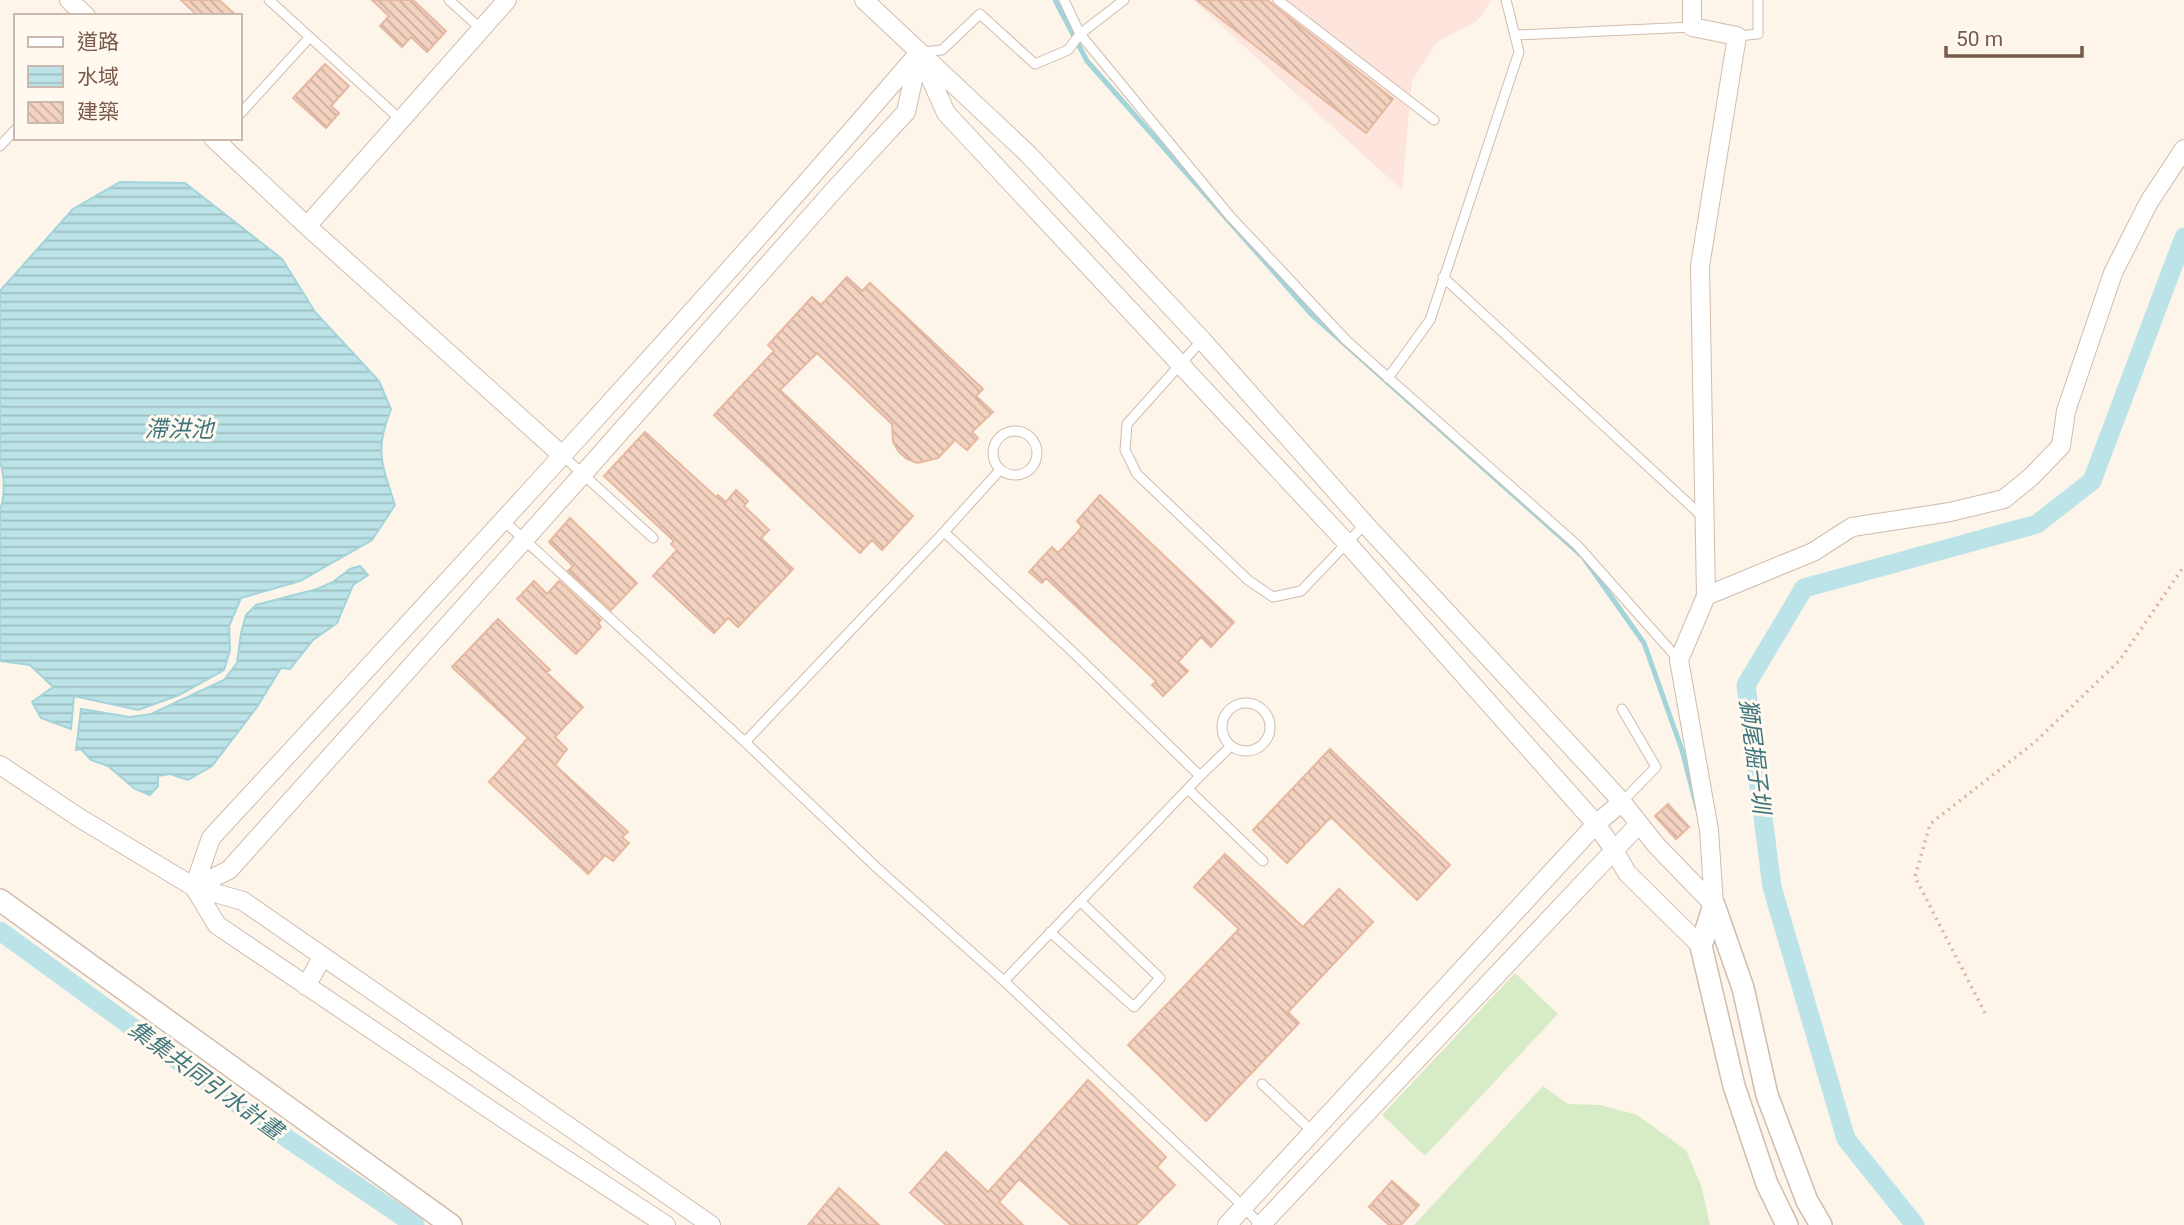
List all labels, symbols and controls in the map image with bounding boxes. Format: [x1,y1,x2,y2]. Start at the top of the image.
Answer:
legend [14,14,242,140]
scale bar [1946,14,2082,58]
text: 50 m [1956,27,2003,51]
text: 道路 [77,30,119,54]
text: 水域 [77,65,119,89]
text: 建築 [77,100,119,124]
water label: 滯洪池 [145,416,216,443]
water label: 獅尾掘子圳 [1734,697,1775,818]
water label: 集集共同引水計畫 [123,1015,290,1147]

